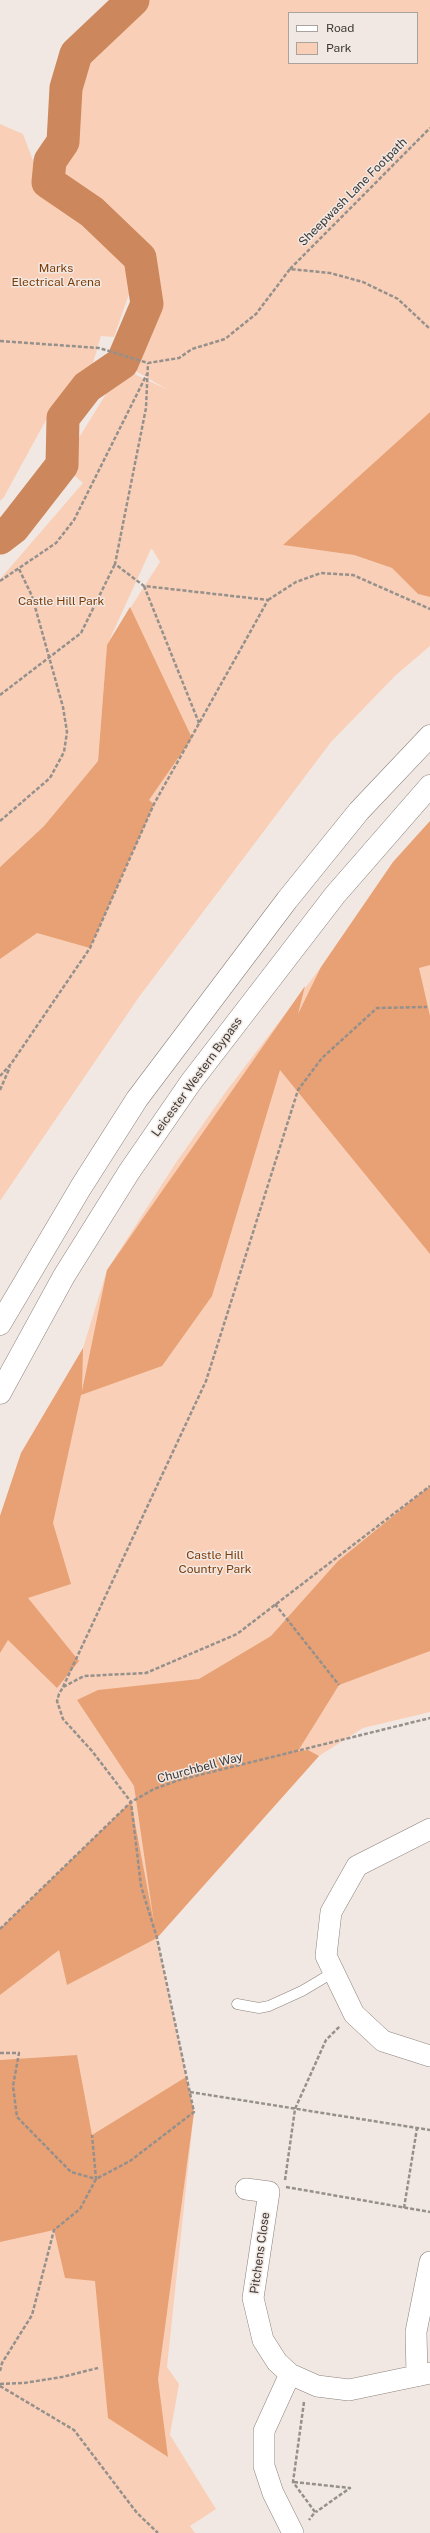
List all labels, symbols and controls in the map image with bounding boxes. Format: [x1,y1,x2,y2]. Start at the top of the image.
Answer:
legend [288,12,418,64]
text: Road [326,21,354,35]
text: Park [326,41,352,55]
street label: Sheepwash Lane Footpath [296,135,410,249]
park label: Marks Electrical Arena [11,261,101,289]
park label: Castle Hill Park [18,594,104,608]
street label: Leicester Western Bypass [149,1014,245,1140]
park label: Castle Hill Country Park [178,1548,252,1576]
street label: Churchbell Way [156,1750,244,1786]
street label: Pitchens Close [247,2211,273,2295]

